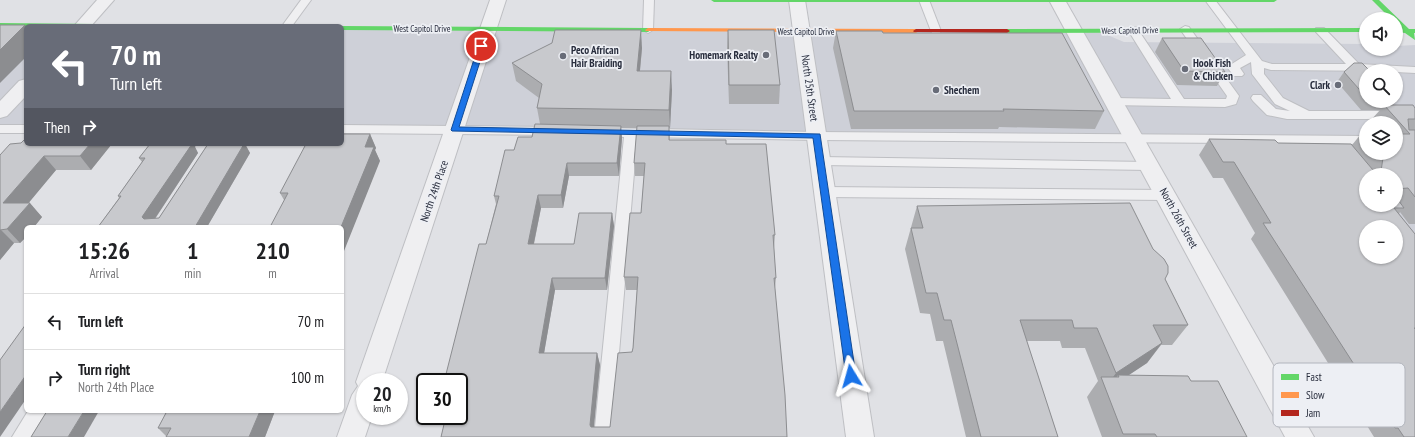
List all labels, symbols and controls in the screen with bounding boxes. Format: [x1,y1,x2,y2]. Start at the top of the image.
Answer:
map controls [1359,12,1403,264]
button: sound [1359,12,1403,56]
street label: West Capitol Drive [394,23,451,34]
street label: West Capitol Drive [1101,24,1159,36]
street label: West Capitol Drive [778,26,835,37]
pin [464,29,498,63]
icon: arrive [470,35,492,57]
text: 70 m [110,36,161,73]
icon: left [44,40,96,92]
place label: Peco African Hair Braiding [571,43,622,70]
place label: Homemark Realty [689,48,759,62]
marker: Homemark Realty [761,50,771,60]
marker: Peco African Hair Braiding [558,51,568,61]
street label: North 25th Street [798,54,822,122]
place label: Hook Fish & Chicken [1193,56,1233,83]
marker: Hook Fish & Chicken [1180,64,1190,74]
button: search [1359,64,1403,108]
text: Turn left [110,72,162,95]
place label: Clark [1310,78,1330,92]
marker: Clark [1333,80,1343,90]
place label: Shechem [944,83,979,97]
marker: Shechem [931,85,941,95]
icon: right [78,116,100,138]
button: layers [1359,116,1403,160]
text: Then [44,118,70,137]
street label: North 24th Place [417,158,451,224]
button: + [1359,168,1403,212]
street label: North 26th Street [1157,185,1201,251]
button: − [1359,220,1403,264]
text: 15:26 [78,235,130,266]
text: 1 [187,235,198,266]
text: 210 [255,235,290,266]
text: Arrival [89,265,119,282]
text: min [184,265,201,282]
text: m [268,265,277,282]
icon: left [44,311,66,333]
text: Turn left [78,312,123,331]
text: 70 m [298,312,324,331]
position arrow [830,355,872,397]
text: Turn right [78,360,130,379]
legend [1273,363,1405,427]
icon: right [44,367,66,389]
text: 100 m [291,368,324,387]
text: Fast [1306,370,1322,384]
speed limit sign: 30 [416,373,468,425]
text: North 24th Place [78,379,154,396]
text: 20 [372,381,392,407]
text: Slow [1306,388,1325,402]
text: km/h [373,402,391,415]
text: Jam [1305,406,1320,420]

